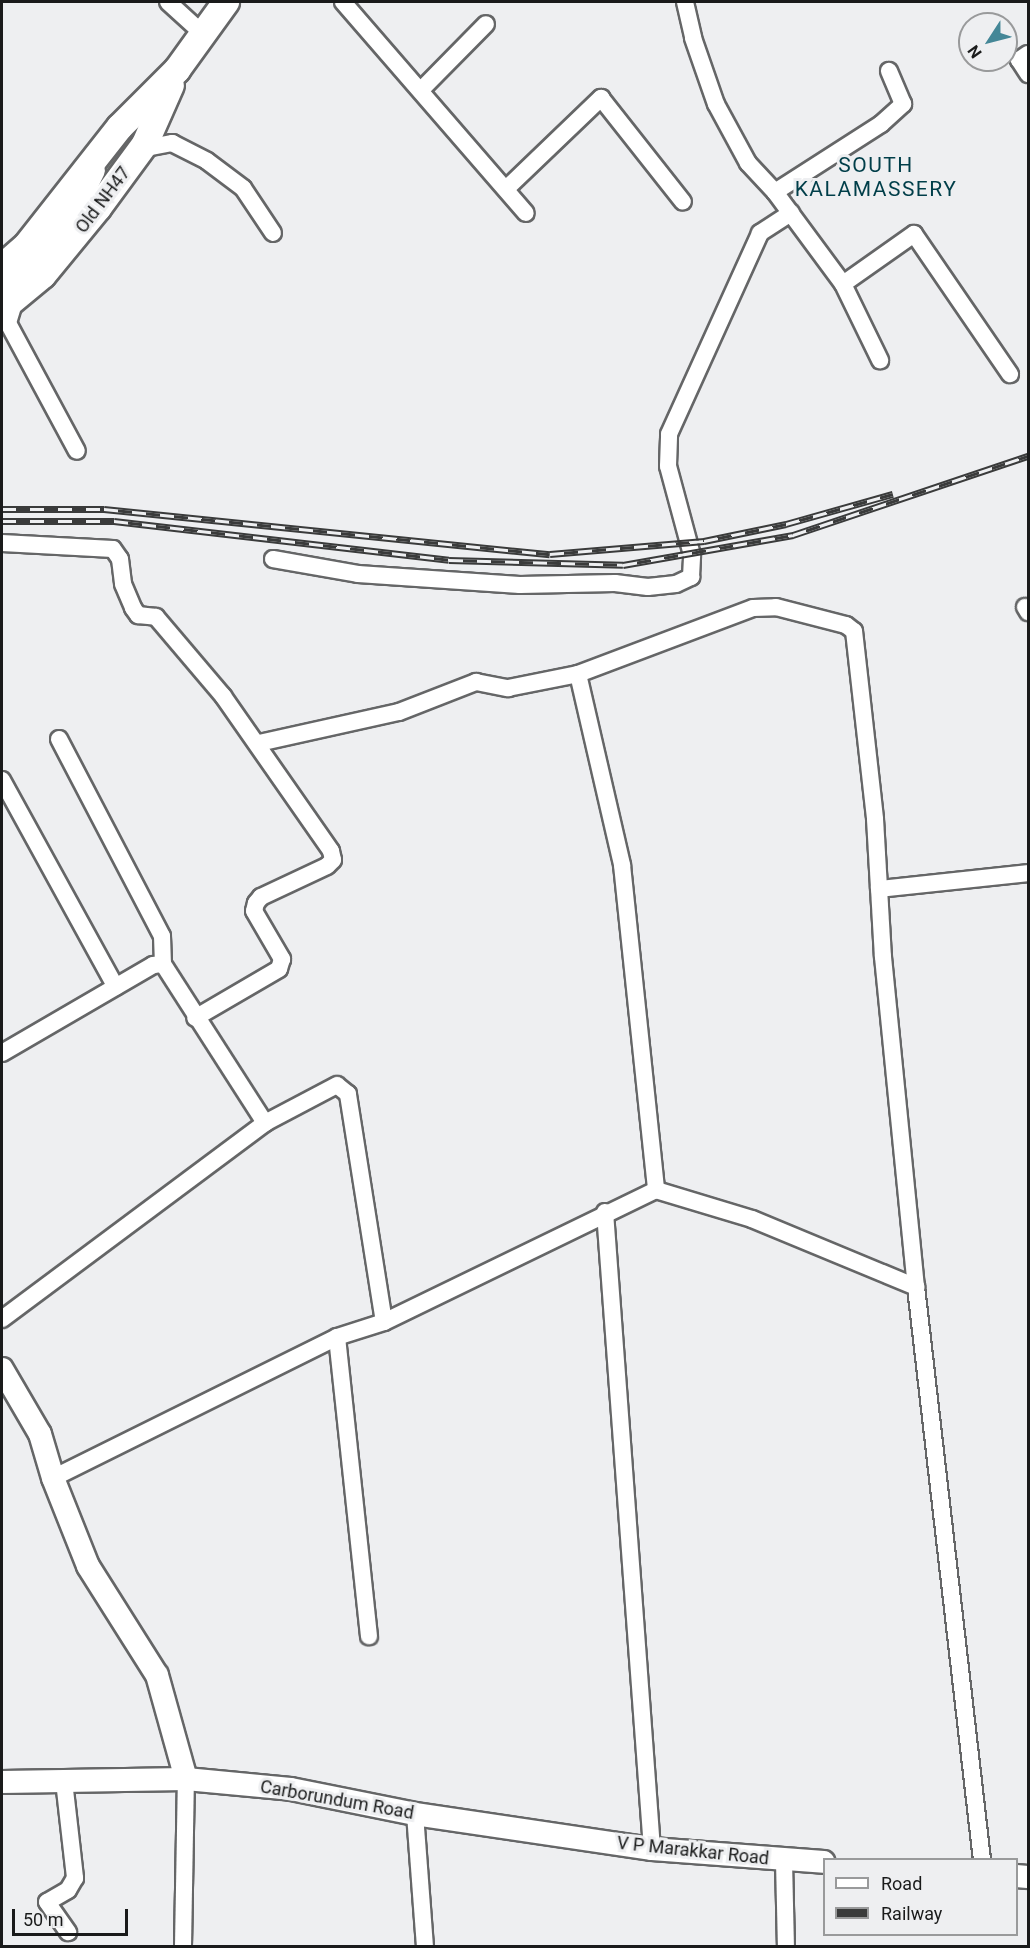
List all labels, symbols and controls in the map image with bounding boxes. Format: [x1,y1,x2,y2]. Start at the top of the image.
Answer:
north arrow [958,12,1018,72]
text: N [964,42,986,62]
district label: SOUTH KALAMASSERY [795,152,957,202]
street label: Old NH47 [71,163,135,237]
street label: Carborundum Road [259,1776,415,1824]
street label: V P Marakkar Road [616,1832,770,1870]
legend [823,1858,1018,1936]
text: Road [881,1873,922,1894]
scale bar [15,1897,130,1935]
text: Railway [881,1903,942,1924]
text: 50 m [23,1909,63,1930]

